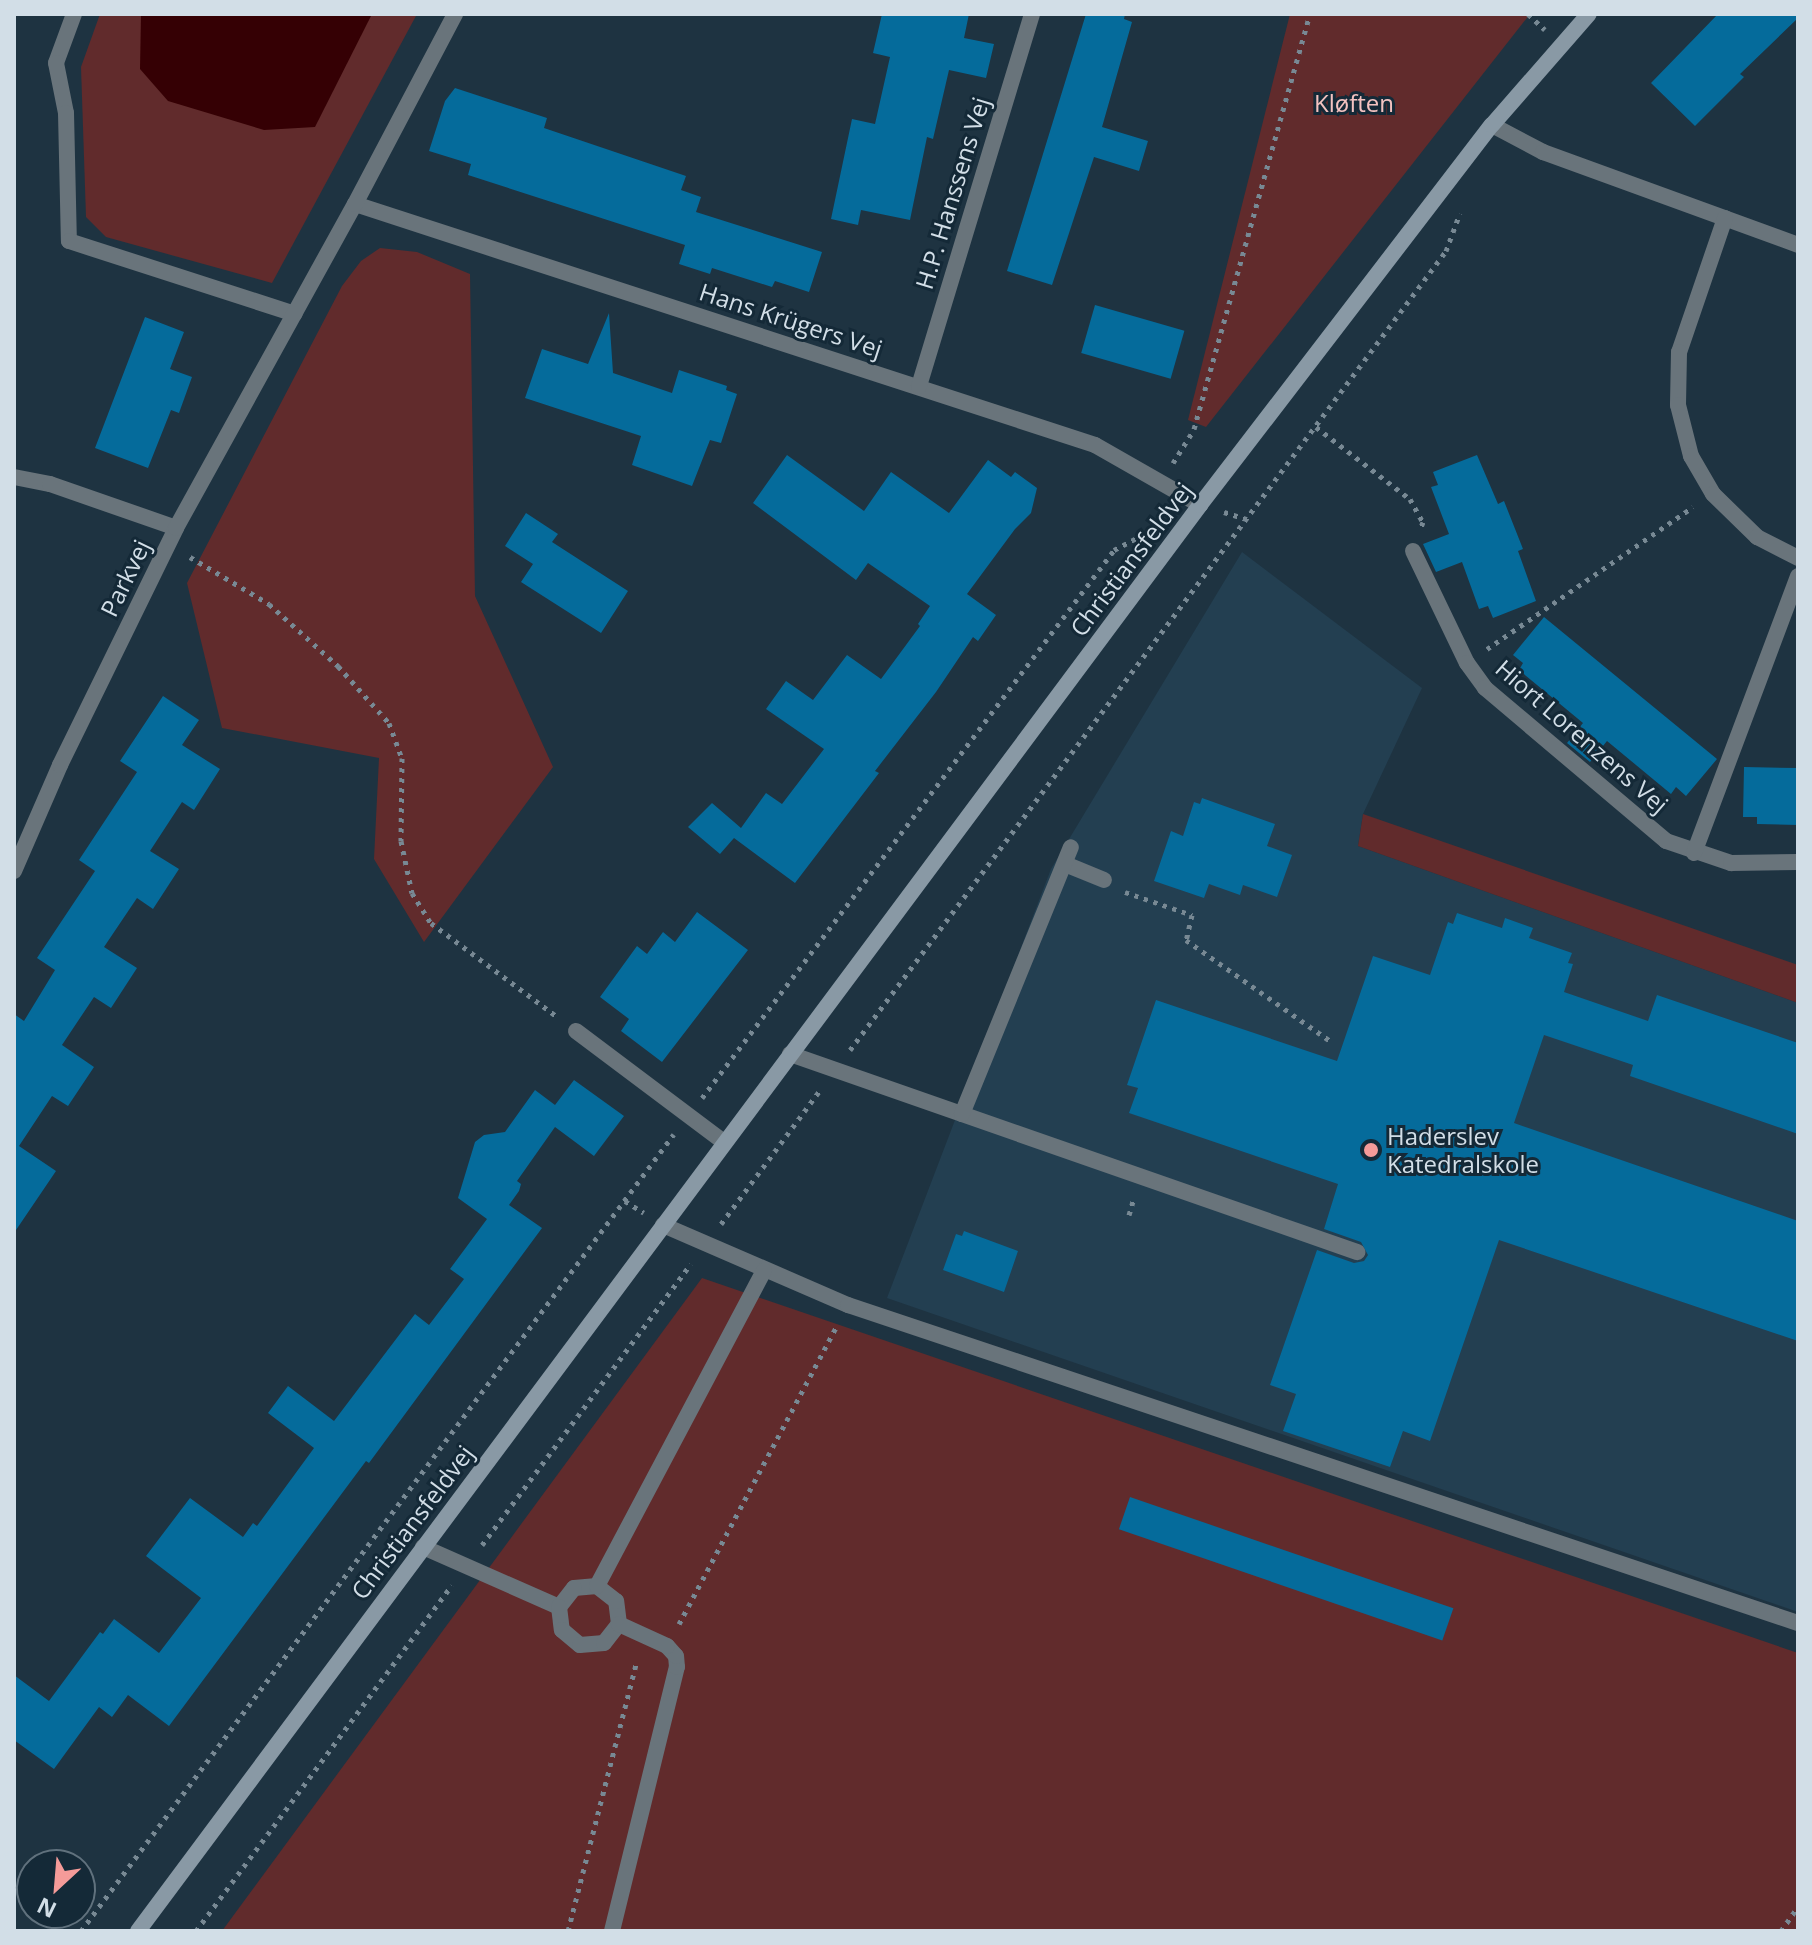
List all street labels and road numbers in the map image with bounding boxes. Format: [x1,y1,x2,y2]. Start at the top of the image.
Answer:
street label: H.P. Hanssens Vej [909,93,995,293]
street label: Hans Krügers Vej [696,277,886,363]
street label: Christiansfeldvej [1064,476,1198,642]
street label: Parkvej [94,535,156,621]
street label: Hiort Lorenzens Vej [1490,653,1674,819]
street label: Christiansfeldvej [345,1439,479,1605]

